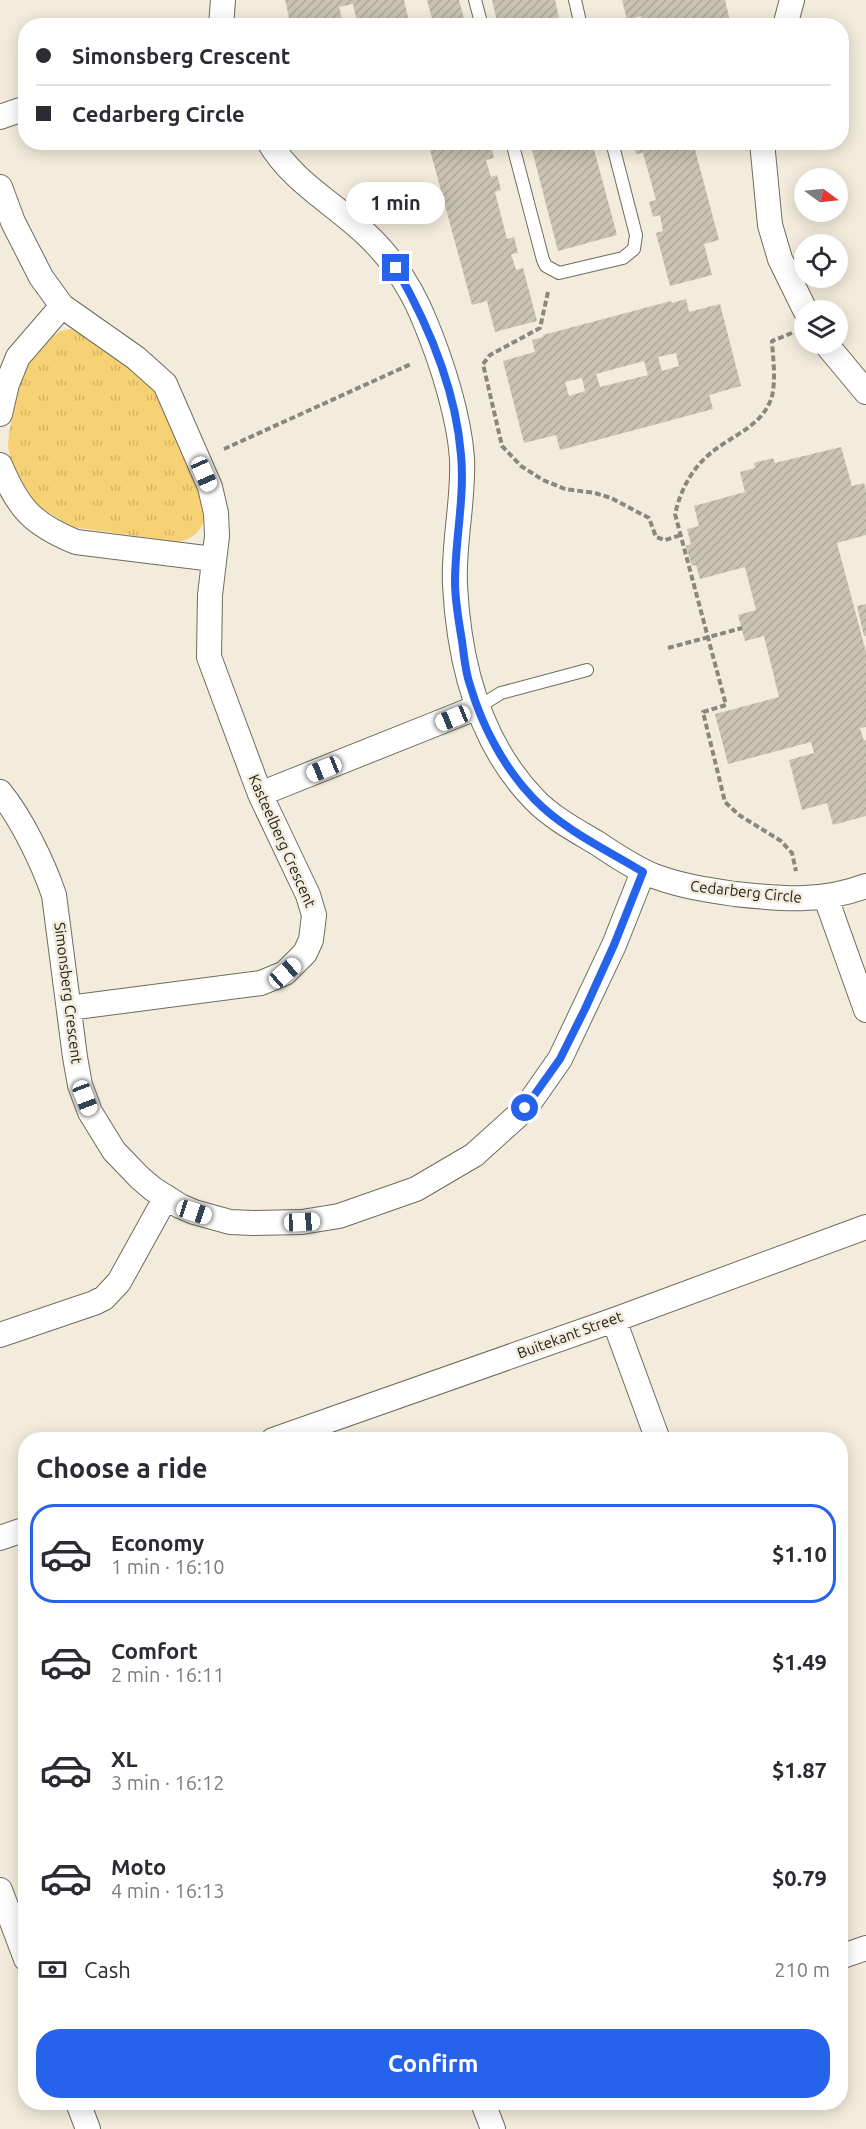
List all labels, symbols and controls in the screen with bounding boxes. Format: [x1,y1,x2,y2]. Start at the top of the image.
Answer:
text: Simonsberg Crescent [72,43,290,68]
text: Cedarberg Circle [72,101,245,126]
north arrow [794,168,848,222]
map controls [794,168,848,354]
callout: 1 min [346,181,446,223]
text: 1 min [370,191,421,214]
button: locate [794,234,848,288]
route end [382,254,409,281]
button: layers [794,300,848,354]
car [188,454,220,494]
car [433,703,473,733]
car [304,754,344,784]
street label: Kasteelberg Crescent [245,772,320,910]
street label: Cedarberg Circle [689,877,803,906]
street label: Simonsberg Crescent [51,921,86,1065]
car [266,954,304,992]
car [70,1078,100,1118]
route start [511,1094,538,1121]
car [174,1198,214,1226]
car [284,1212,320,1232]
street label: Buitekant Street [515,1308,625,1361]
text: Choose a ride [36,1453,208,1483]
icon: car [39,1527,93,1581]
text: Economy [111,1530,204,1555]
text: $1.10 [772,1541,827,1566]
text: 1 min · 16:10 [111,1555,225,1578]
icon: car [39,1635,93,1689]
text: Comfort [111,1638,198,1663]
text: $1.49 [772,1649,827,1674]
text: 2 min · 16:11 [111,1663,225,1686]
icon: car [39,1743,93,1797]
text: XL [111,1746,138,1771]
text: $1.87 [772,1757,827,1782]
text: 3 min · 16:12 [111,1771,225,1794]
icon: car [39,1851,93,1905]
text: Moto [111,1854,166,1879]
text: $0.79 [772,1865,827,1890]
text: 4 min · 16:13 [111,1879,225,1902]
icon: cash [36,1953,69,1986]
text: Cash [84,1957,131,1982]
text: 210 m [774,1958,830,1981]
button: Confirm [36,2029,830,2098]

